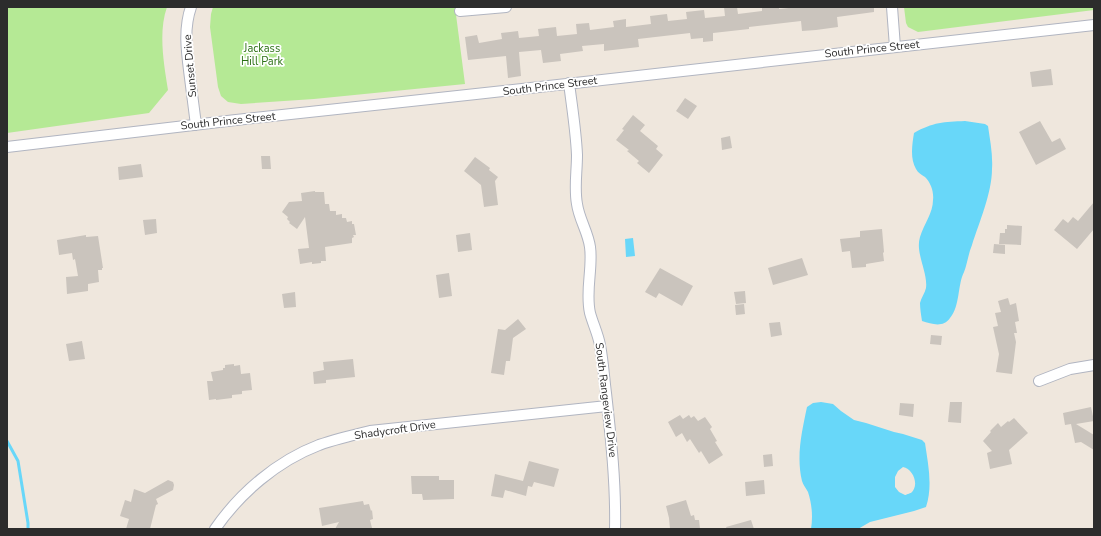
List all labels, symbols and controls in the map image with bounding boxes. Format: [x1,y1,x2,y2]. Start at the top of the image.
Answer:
street label: Sunset Drive [180,34,200,98]
street label: South Prince Street [824,37,920,61]
park label: Jackass Hill Park [241,41,284,69]
street label: South Prince Street [502,73,598,99]
street label: South Prince Street [180,109,276,133]
street label: South Rangeview Drive [591,342,621,459]
street label: Shadycroft Drive [353,417,437,443]

